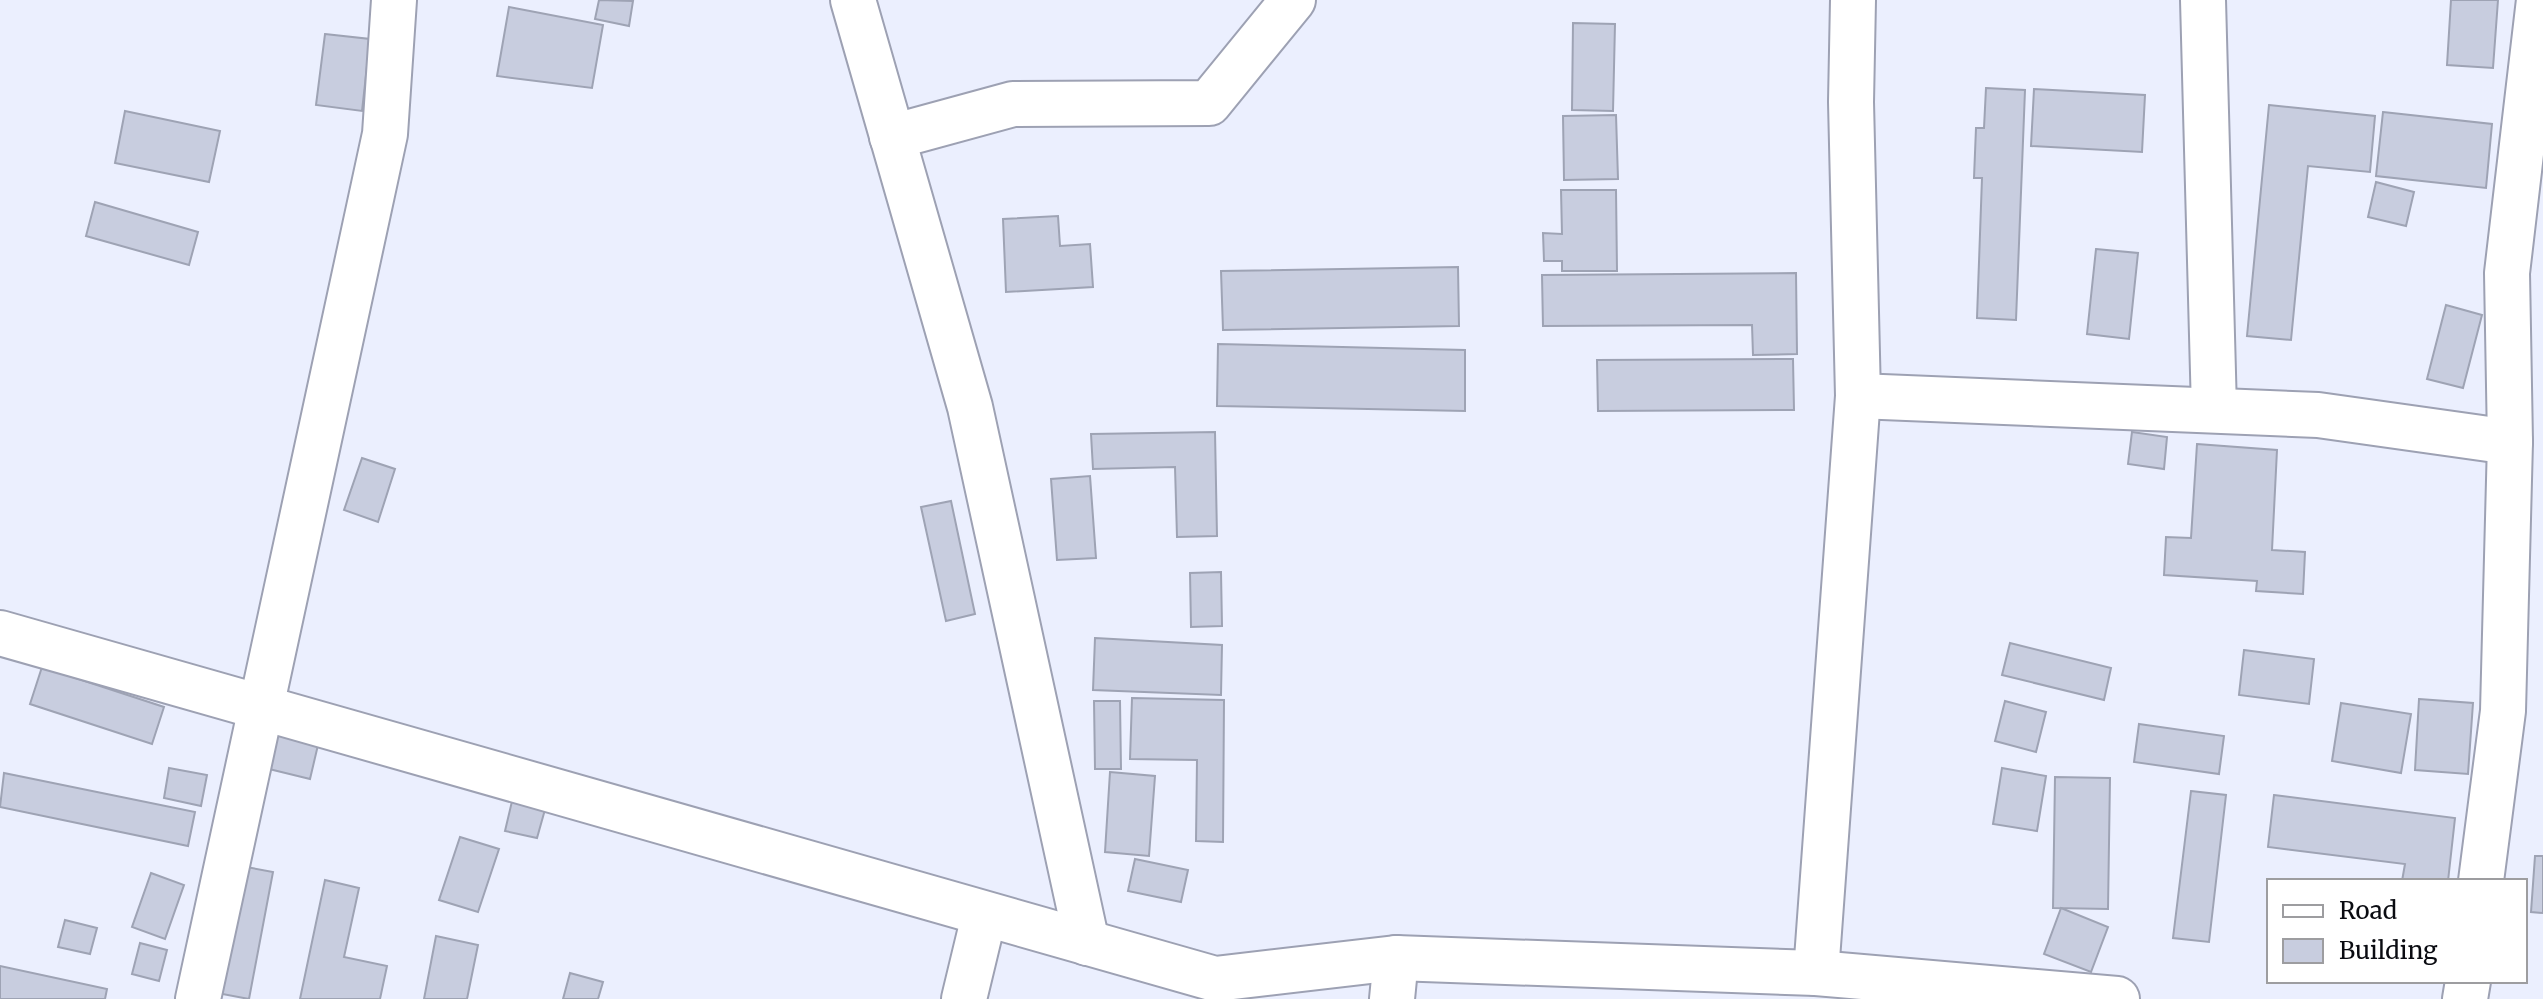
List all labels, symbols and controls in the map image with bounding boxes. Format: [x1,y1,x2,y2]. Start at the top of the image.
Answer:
legend [2267,879,2527,983]
text: Road [2339,895,2397,926]
text: Building [2339,935,2438,966]

